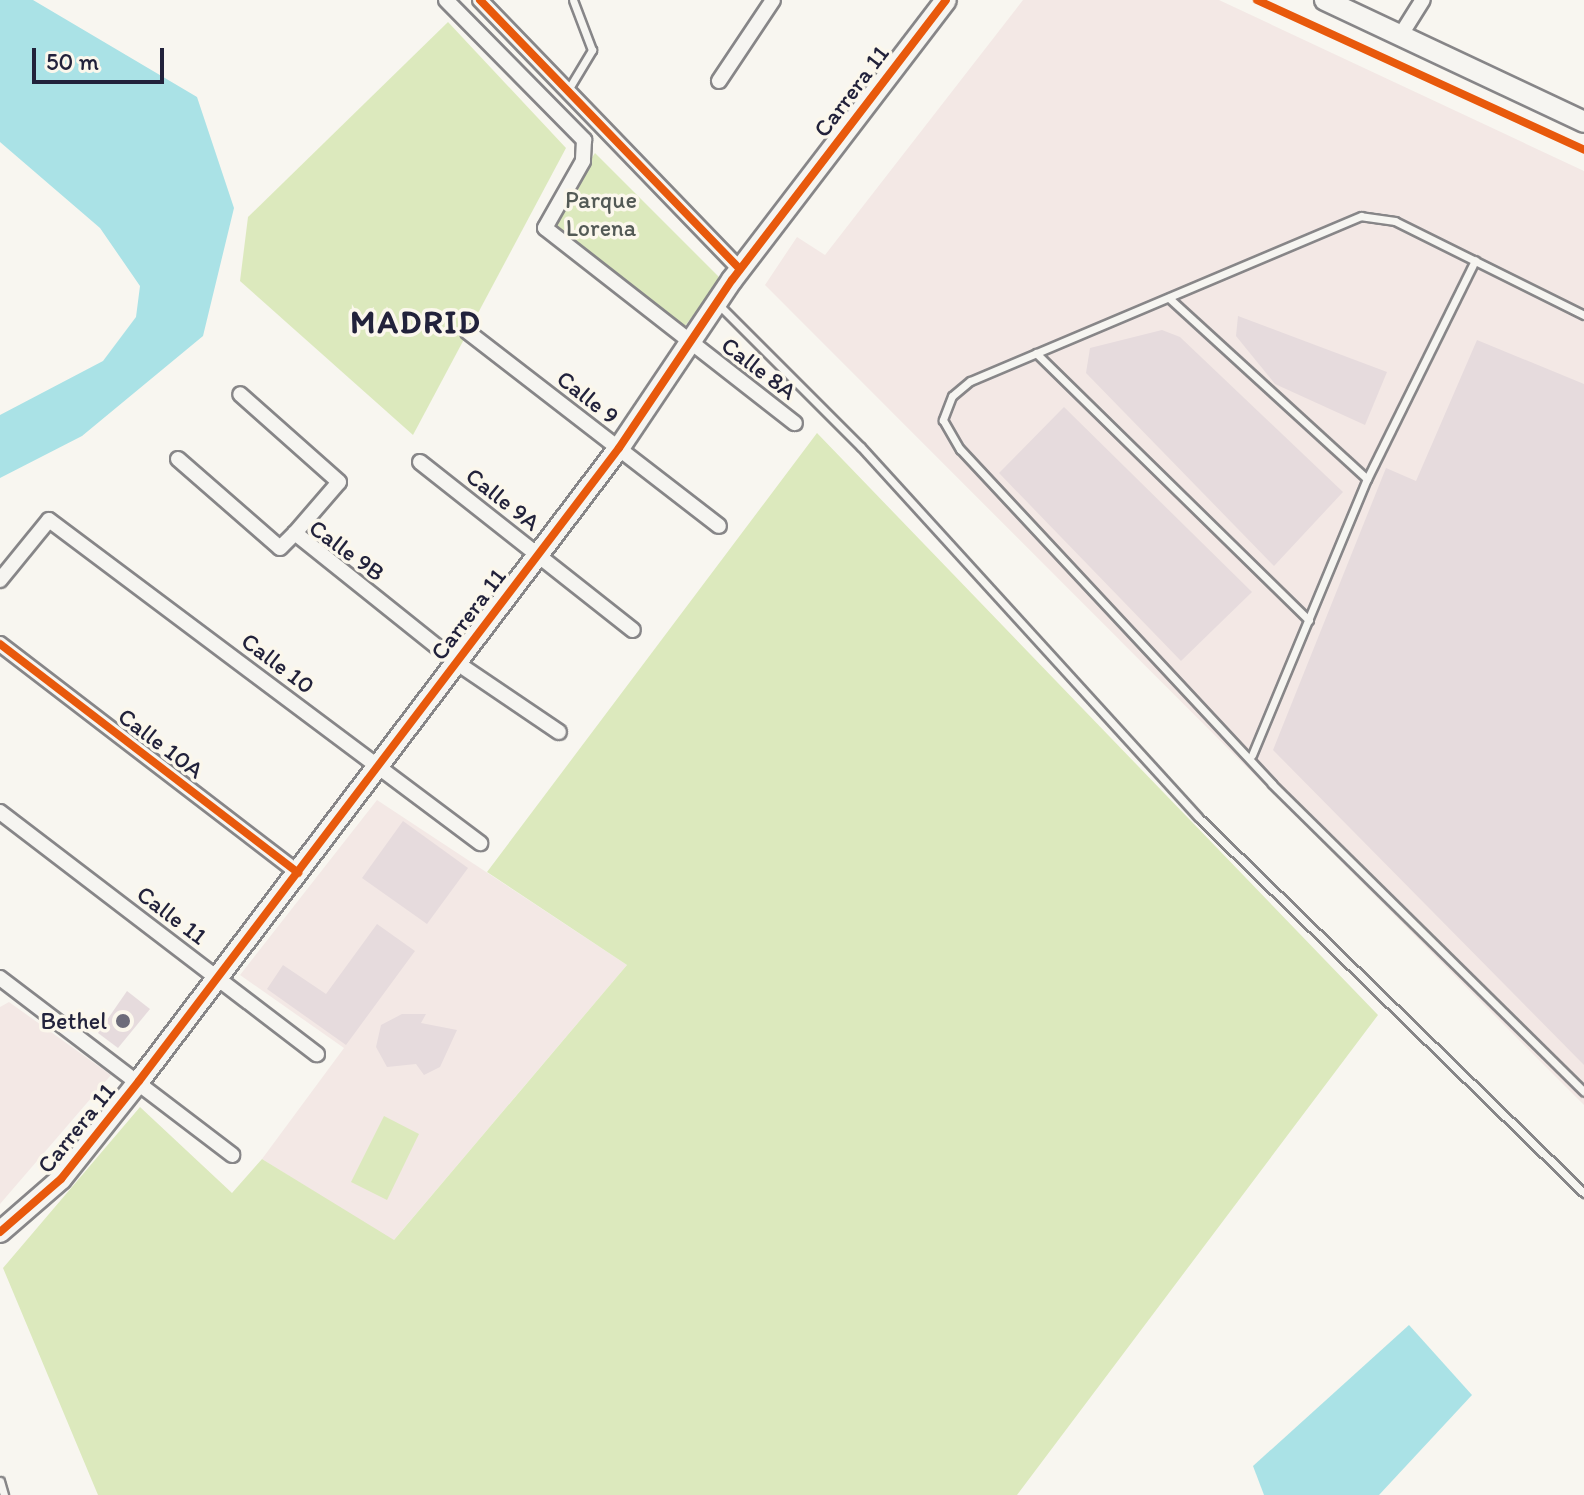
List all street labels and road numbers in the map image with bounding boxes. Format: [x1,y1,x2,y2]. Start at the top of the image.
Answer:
street label: Carrera 11 [807,39,895,143]
street label: Calle 8A [716,330,802,406]
street label: Calle 9 [551,364,625,430]
street label: Calle 9A [460,461,546,537]
street label: Calle 9B [304,513,390,587]
street label: Carrera 11 [424,562,512,666]
street label: Calle 10 [236,626,320,700]
street label: Calle 10A [113,702,209,784]
street label: Calle 11 [131,879,213,951]
street label: Carrera 11 [31,1077,121,1179]

